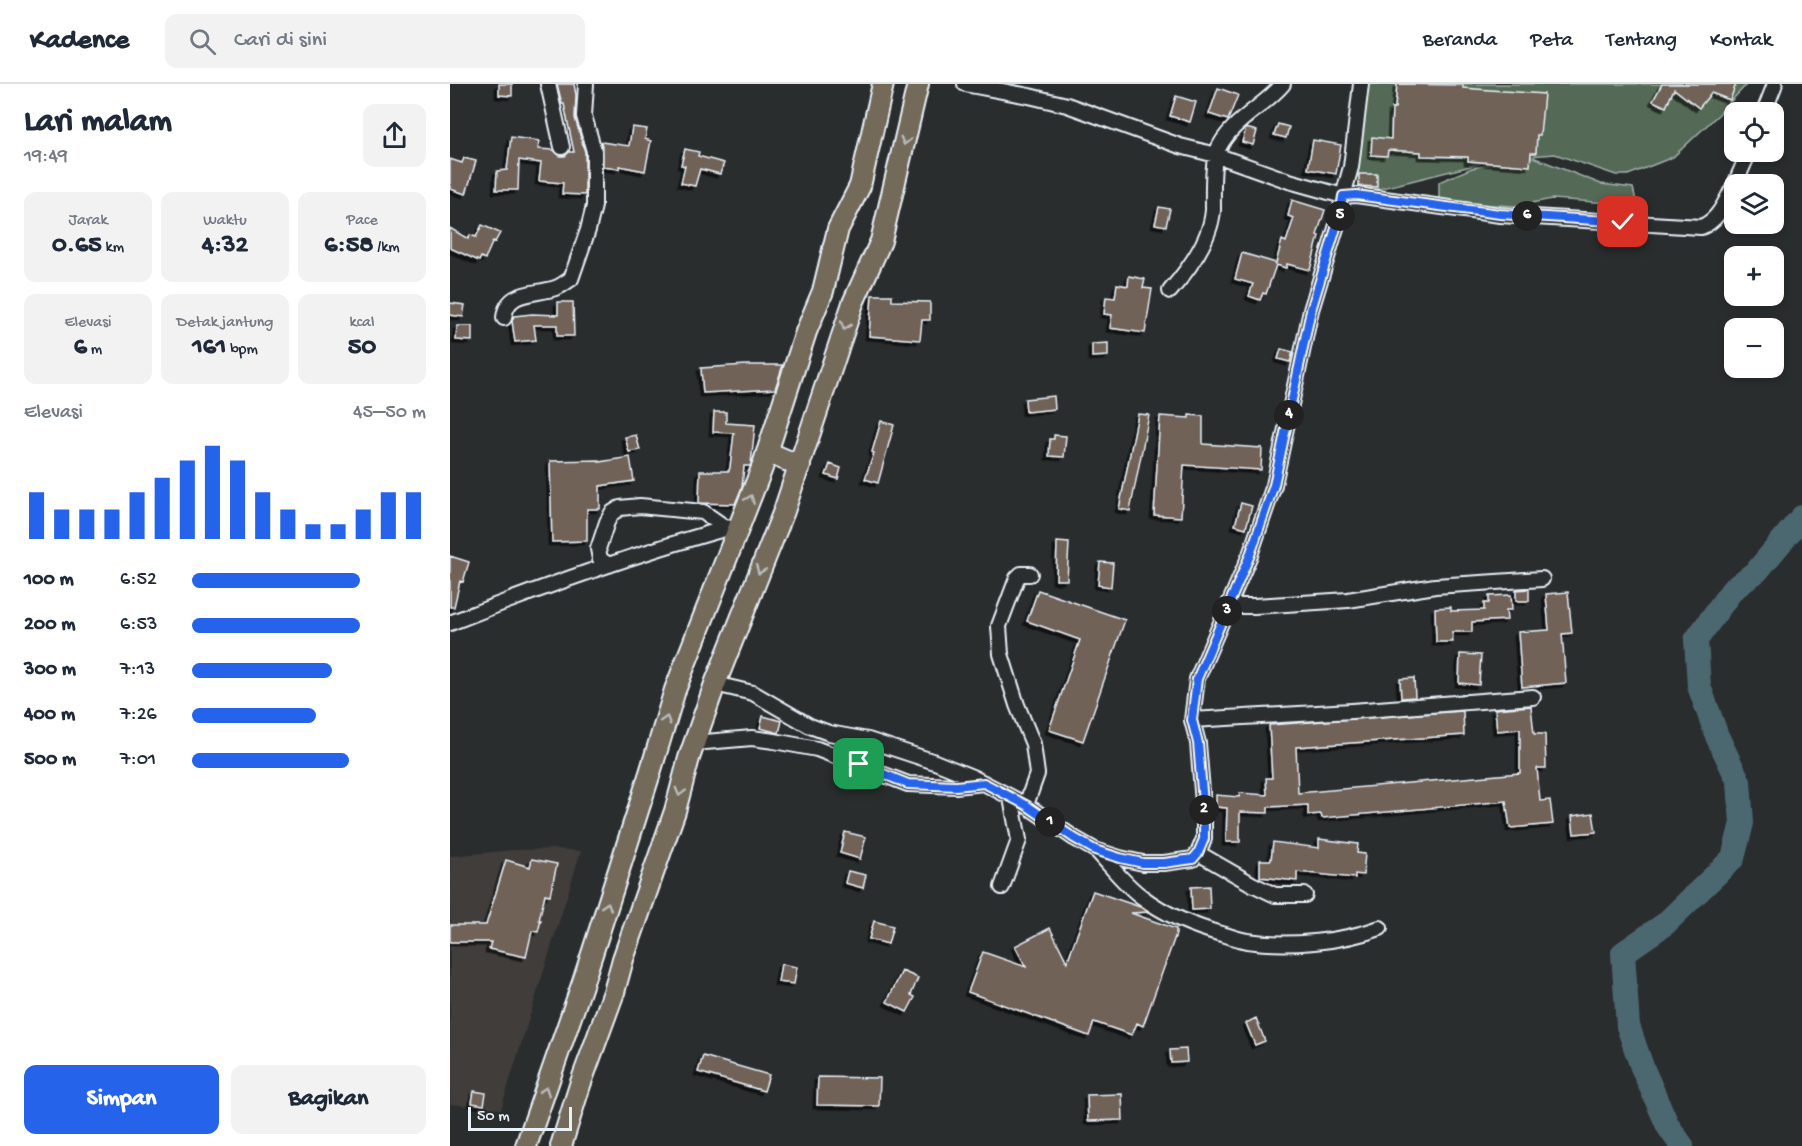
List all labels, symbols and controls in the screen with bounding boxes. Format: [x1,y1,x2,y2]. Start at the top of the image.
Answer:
search box [165,14,585,68]
text: Kadence [30,25,129,58]
icon: search [186,25,219,58]
text: Cari di sini [234,28,327,54]
text: Beranda [1423,29,1497,54]
text: Peta [1530,29,1573,54]
text: Tentang [1606,29,1677,54]
text: Kontak [1710,29,1772,54]
map controls [1724,102,1784,378]
button: locate [1724,102,1784,162]
text: Lari malam [24,104,172,142]
button: share [363,104,426,167]
one-way arrow [899,136,912,146]
text: 19:49 [24,146,68,169]
button: layers [1724,174,1784,234]
pin [1597,196,1648,247]
pin: 5 [1325,201,1355,231]
pin: 6 [1512,201,1542,231]
icon: check [1606,205,1639,238]
text: 5 [1336,206,1344,225]
text: 6 [1523,206,1531,225]
text: Jarak [68,212,108,231]
text: Waktu [203,212,247,231]
text: Pace [346,212,378,231]
text: 0.65 [52,231,102,262]
text: 4:32 [202,231,248,262]
text: 6:58 [324,231,374,262]
text: km [102,239,124,258]
text: /km [374,239,400,258]
button: + [1724,246,1784,306]
text: Elevasi [64,314,112,333]
text: Detak jantung [177,314,273,333]
text: kcal [350,314,374,333]
button: − [1724,318,1784,378]
one-way arrow [840,320,853,331]
text: 6 [74,333,87,364]
text: 161 [192,333,226,364]
text: 50 [348,333,376,364]
text: m [87,341,102,360]
text: bpm [226,341,258,360]
pin: 4 [1274,400,1304,430]
text: Elevasi [24,402,83,425]
text: 45–50 m [353,402,426,425]
text: 4 [1285,405,1293,424]
one-way arrow [743,494,755,505]
one-way arrow [755,564,768,574]
text: 100 m [24,569,74,592]
text: 6:52 [120,569,157,592]
pin: 3 [1212,596,1242,626]
text: 3 [1223,601,1231,620]
text: 200 m [24,614,75,637]
text: 6:53 [120,614,157,637]
text: 300 m [24,659,76,682]
text: 7:13 [120,659,155,682]
text: 400 m [24,704,75,727]
text: 7:26 [120,704,157,727]
one-way arrow [659,715,671,726]
pin [833,738,884,789]
icon: arrive [842,747,875,780]
text: 500 m [24,749,76,772]
text: 7:01 [120,749,156,772]
one-way arrow [675,786,687,797]
pin: 2 [1189,795,1219,825]
text: 2 [1200,800,1208,819]
pin: 1 [1035,807,1065,837]
text: 1 [1047,812,1053,831]
one-way arrow [600,901,612,912]
button: Simpan [24,1065,219,1134]
button: Bagikan [231,1065,426,1134]
one-way arrow [538,1086,551,1097]
scale bar [468,1104,572,1132]
text: 50 m [477,1108,510,1127]

